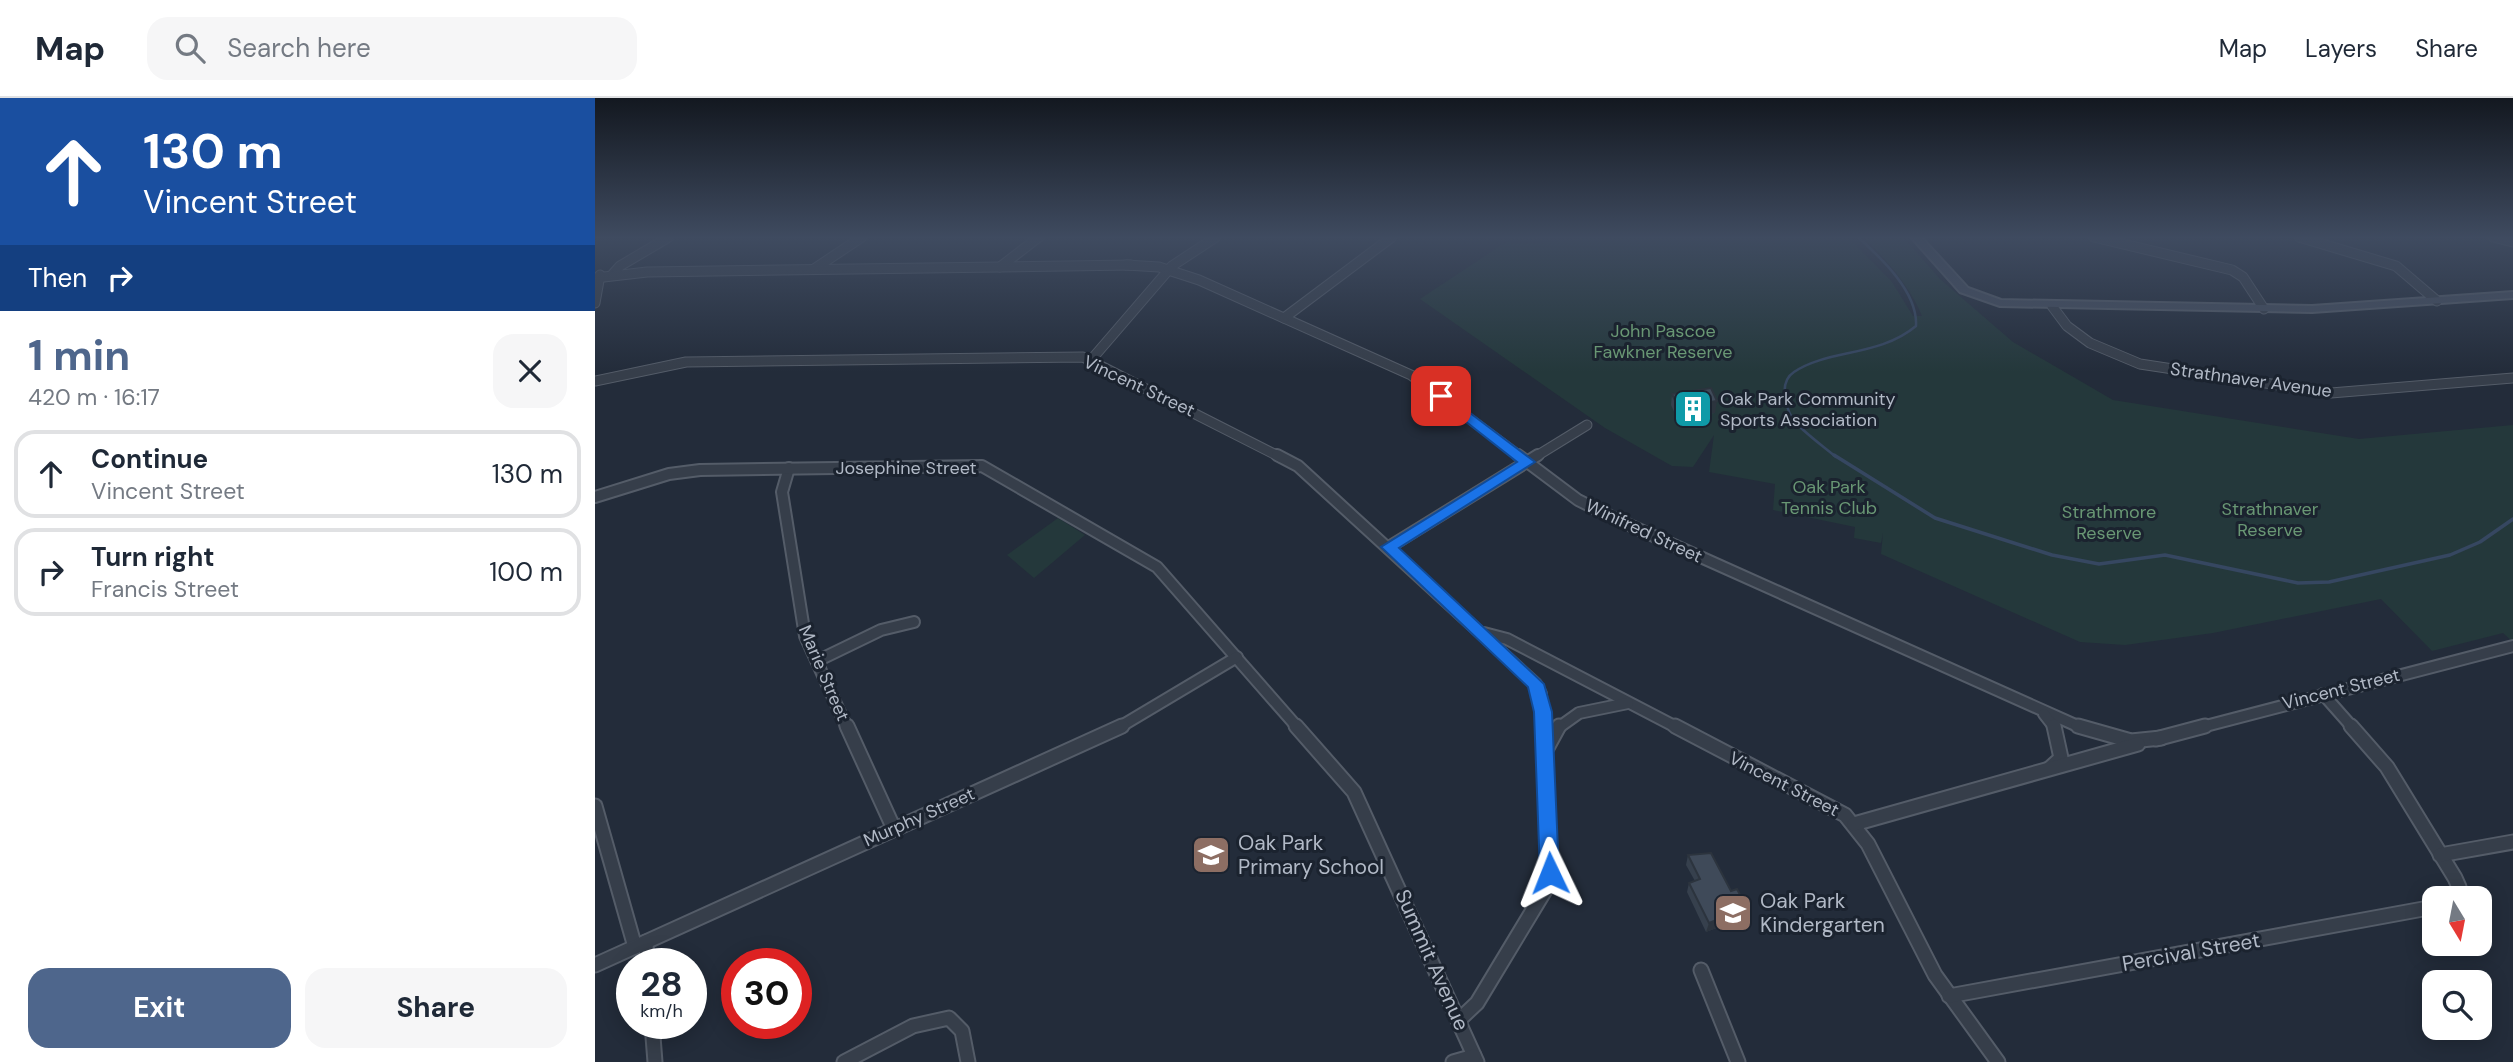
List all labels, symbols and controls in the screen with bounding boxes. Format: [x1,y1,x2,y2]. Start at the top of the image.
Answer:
search box [147,17,637,80]
text: Map [35,27,105,70]
icon: search [171,29,209,67]
text: Search here [227,31,371,65]
text: Map [2219,33,2267,64]
text: Layers [2305,33,2377,64]
text: Share [2415,33,2478,64]
text: 130 m [143,119,283,183]
icon: ahead [28,126,119,217]
text: Vincent Street [143,181,357,223]
icon: right [101,259,139,297]
text: Then [28,261,87,295]
park label: John Pascoe Fawkner Reserve [1594,319,1733,364]
text: 1 min [28,328,130,383]
button: close [493,334,567,408]
street label: Vincent Street [1079,350,1199,422]
street label: Strathnaver Avenue [2169,357,2333,403]
pin [1411,366,1471,426]
icon: arrive [1422,377,1460,415]
text: 420 m · 16:17 [28,382,160,412]
place label: Oak Park Community Sports Association [1720,387,1896,432]
building icon: Oak Park Community Sports Association [1672,388,1714,430]
text: Continue [91,442,208,476]
icon: ahead [32,455,70,493]
street label: Josephine Street [835,456,977,480]
text: 130 m [492,457,563,491]
park label: Oak Park Tennis Club [1781,475,1877,520]
text: Vincent Street [91,476,245,506]
street label: Winifred Street [1582,493,1706,569]
park label: Strathnaver Reserve [2222,497,2319,542]
park label: Strathmore Reserve [2062,500,2156,545]
text: Turn right [91,540,215,574]
icon: right [32,553,70,591]
text: 100 m [489,555,563,589]
text: Francis Street [91,574,239,604]
street label: Marie Street [793,621,855,725]
street label: Vincent Street [2280,663,2402,715]
street label: Vincent Street [1725,746,1843,822]
street label: Murphy Street [860,782,978,852]
place label: Oak Park Primary School [1238,829,1384,881]
school or university icon: Oak Park Primary School [1190,834,1232,876]
position arrow [1513,836,1587,910]
street label: Summit Avenue [1388,885,1476,1035]
north arrow [2422,886,2492,956]
map controls [2422,886,2492,1040]
place label: Oak Park Kindergarten [1760,887,1885,939]
school or university icon: Oak Park Kindergarten [1712,892,1754,934]
street label: Percival Street [2120,926,2262,978]
speed limit sign: 30 [721,948,812,1039]
text: 28 [640,961,683,1007]
button: Exit [28,968,291,1048]
button: Share [305,968,567,1048]
button: search [2422,970,2492,1040]
text: km/h [640,999,683,1023]

